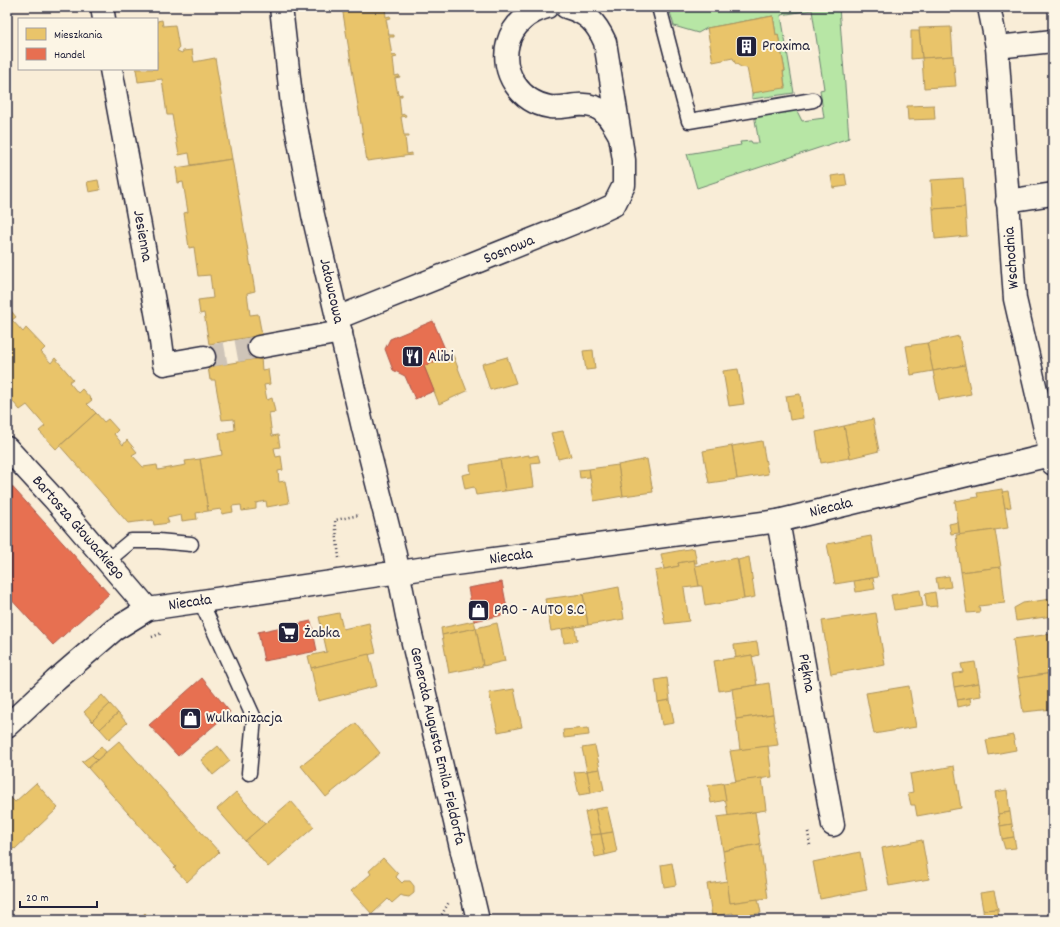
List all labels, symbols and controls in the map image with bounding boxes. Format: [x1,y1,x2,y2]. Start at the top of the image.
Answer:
legend [18,18,158,70]
text: Mieszkania [54,27,102,44]
building icon: Proxima [733,33,759,59]
place label: Proxima [762,35,810,58]
text: Handel [54,47,85,64]
street label: Jesienna [126,208,158,264]
street label: Wschodnia [998,226,1026,290]
street label: Sosnowa [480,229,538,271]
street label: Jałowcowa [312,256,350,326]
restaurant icon: Alibi [400,344,426,370]
place label: Alibi [428,346,453,369]
street label: Bartosza Głowackiego [26,471,130,585]
street label: Niecała [807,491,855,524]
street label: Niecała [488,543,535,571]
street label: Niecała [167,589,214,617]
shop icon: PRO - AUTO S.C [466,597,492,623]
place label: PRO - AUTO S.C [494,599,584,622]
supermarket icon: Żabka [276,620,302,646]
place label: Żabka [304,622,340,645]
street label: Generała Augusta Emila Fieldorfa [403,645,471,848]
street label: Piękna [791,652,821,695]
shop icon: Wulkanizacja [177,705,203,731]
place label: Wulkanizacja [206,707,282,730]
scale bar [20,883,97,909]
text: 20 m [26,890,49,907]

